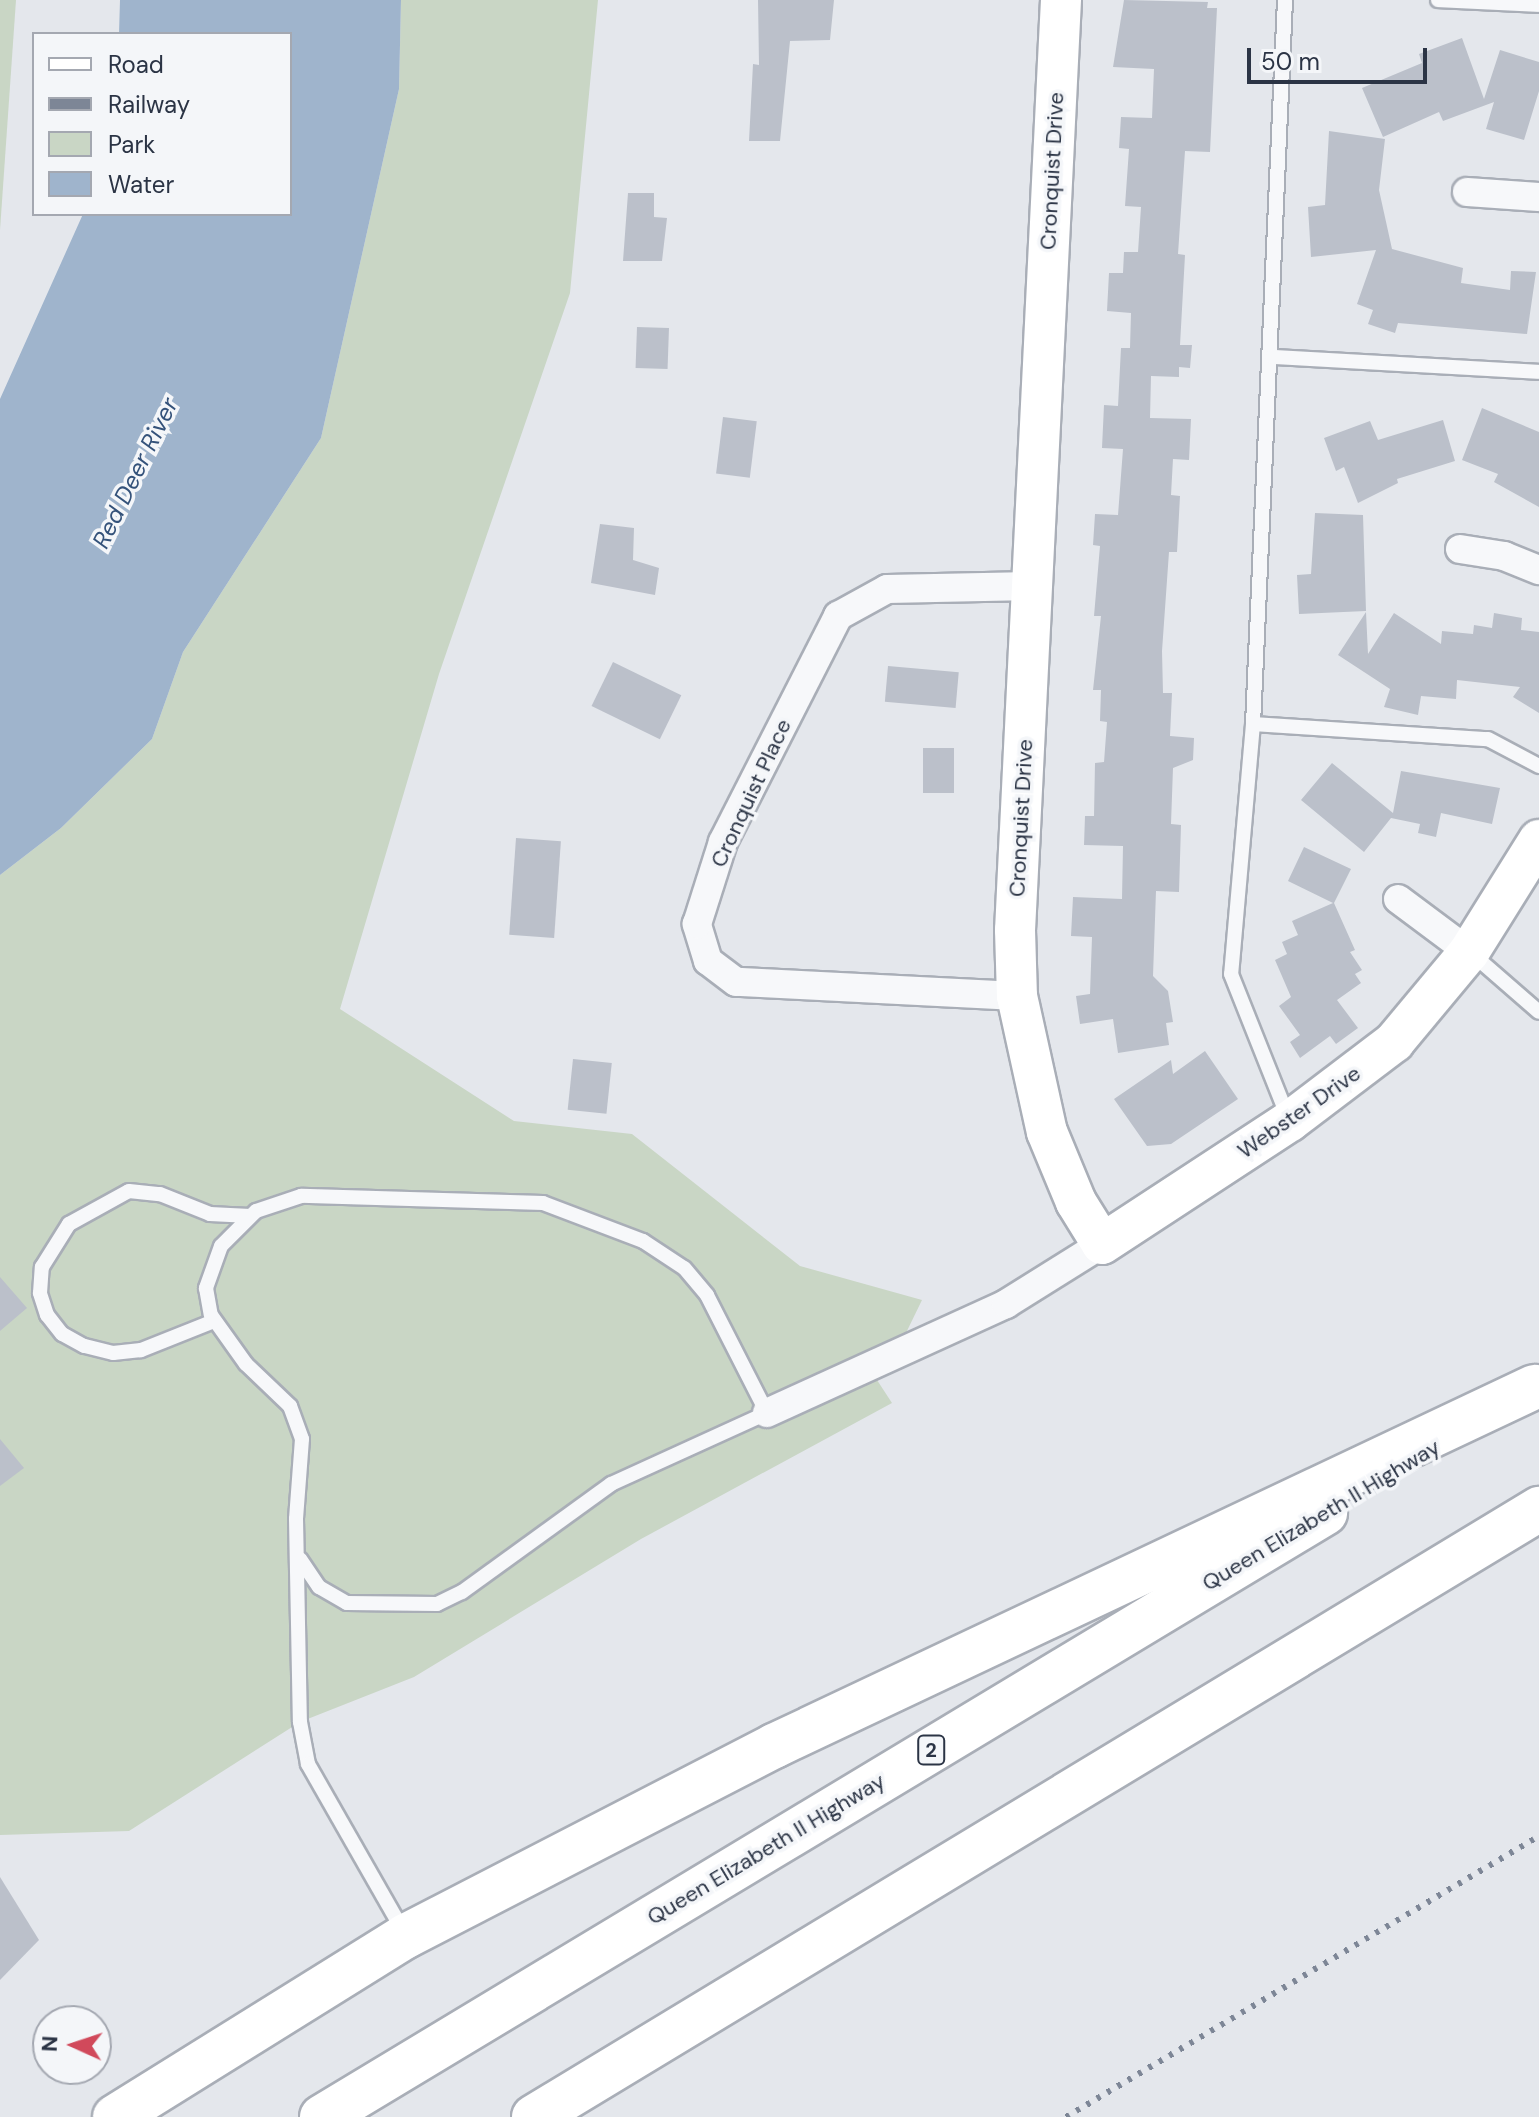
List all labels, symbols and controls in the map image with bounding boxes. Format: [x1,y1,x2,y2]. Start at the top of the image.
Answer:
legend [32,32,292,216]
scale bar [1251,32,1431,82]
text: 50 m [1261,46,1320,77]
text: Road [108,49,164,80]
text: Railway [108,89,190,120]
street label: Cronquist Drive [1035,91,1069,251]
text: Park [108,129,155,160]
text: Water [108,169,174,200]
water label: Red Deer River [86,393,184,553]
street label: Cronquist Place [705,715,797,871]
street label: Cronquist Drive [1004,738,1038,898]
street label: Webster Drive [1232,1060,1366,1164]
street label: Queen Elizabeth II Highway [1197,1434,1445,1596]
road number: 2 [917,1734,945,1766]
street label: Queen Elizabeth II Highway [642,1768,890,1930]
north arrow [32,2005,112,2085]
text: N [35,2035,64,2053]

